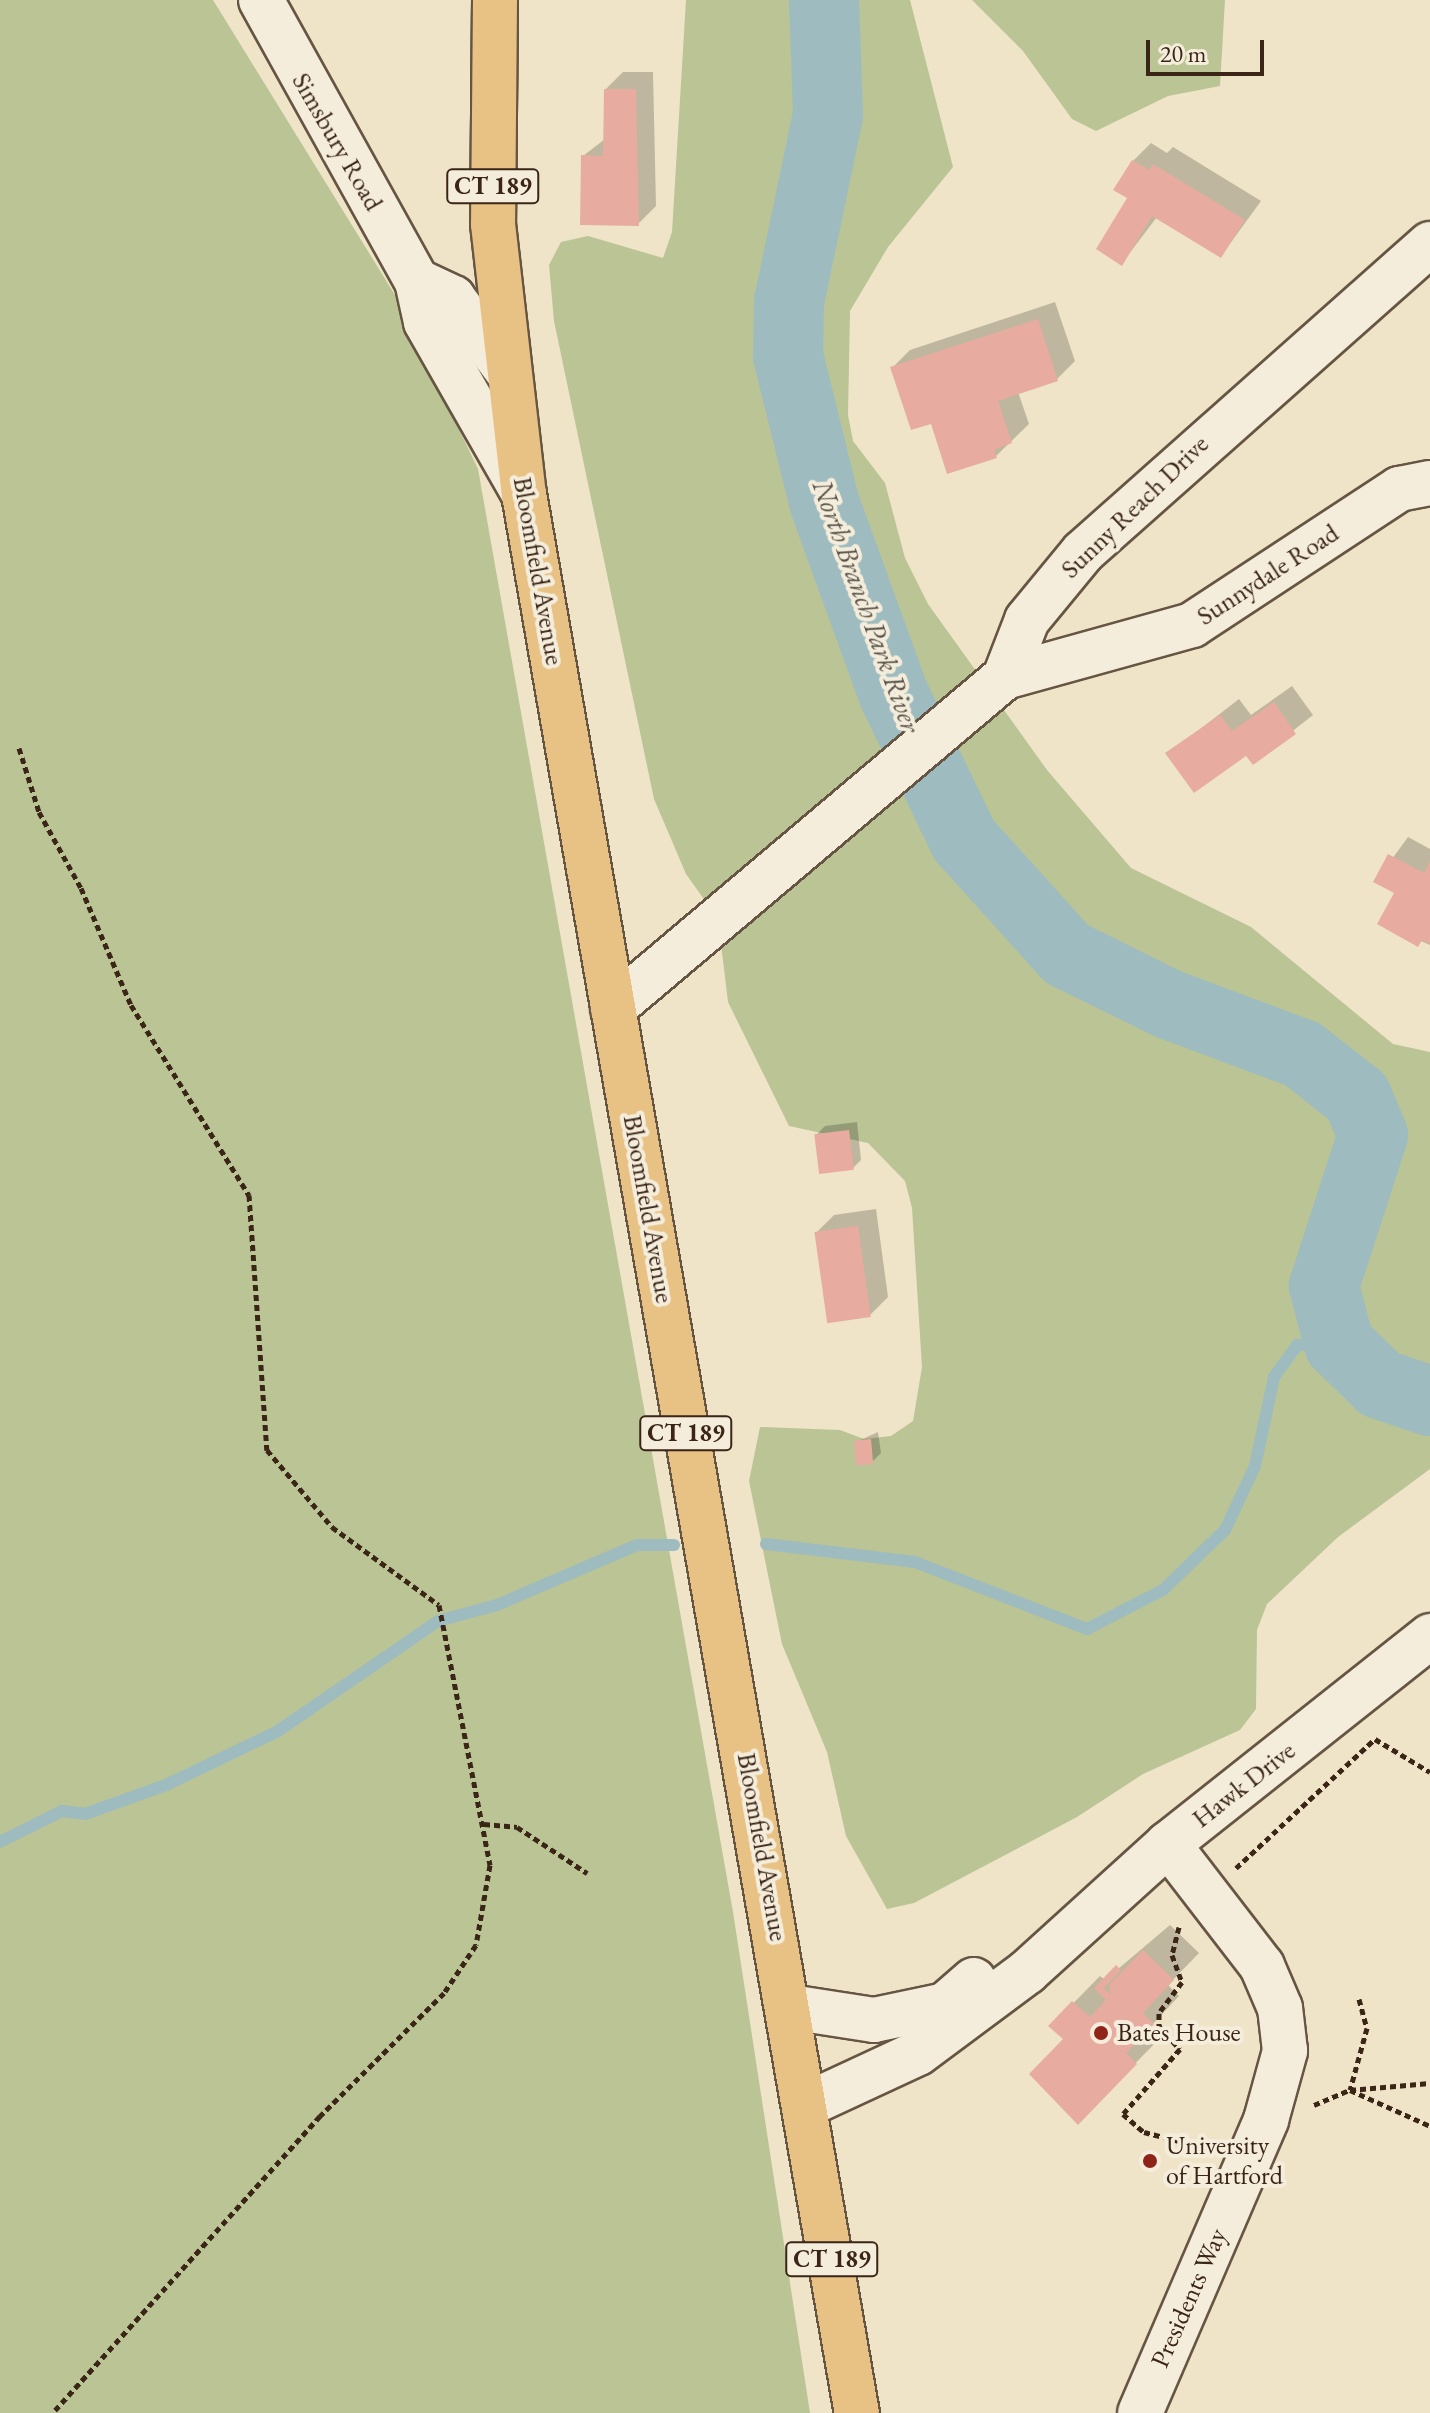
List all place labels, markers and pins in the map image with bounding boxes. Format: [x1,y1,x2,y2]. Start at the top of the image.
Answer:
place label: Bates House [1117,2017,1241,2049]
marker: Bates House [1092,2024,1110,2042]
place label: University of Hartford [1166,2130,1283,2192]
marker: University of Hartford [1141,2152,1159,2170]

